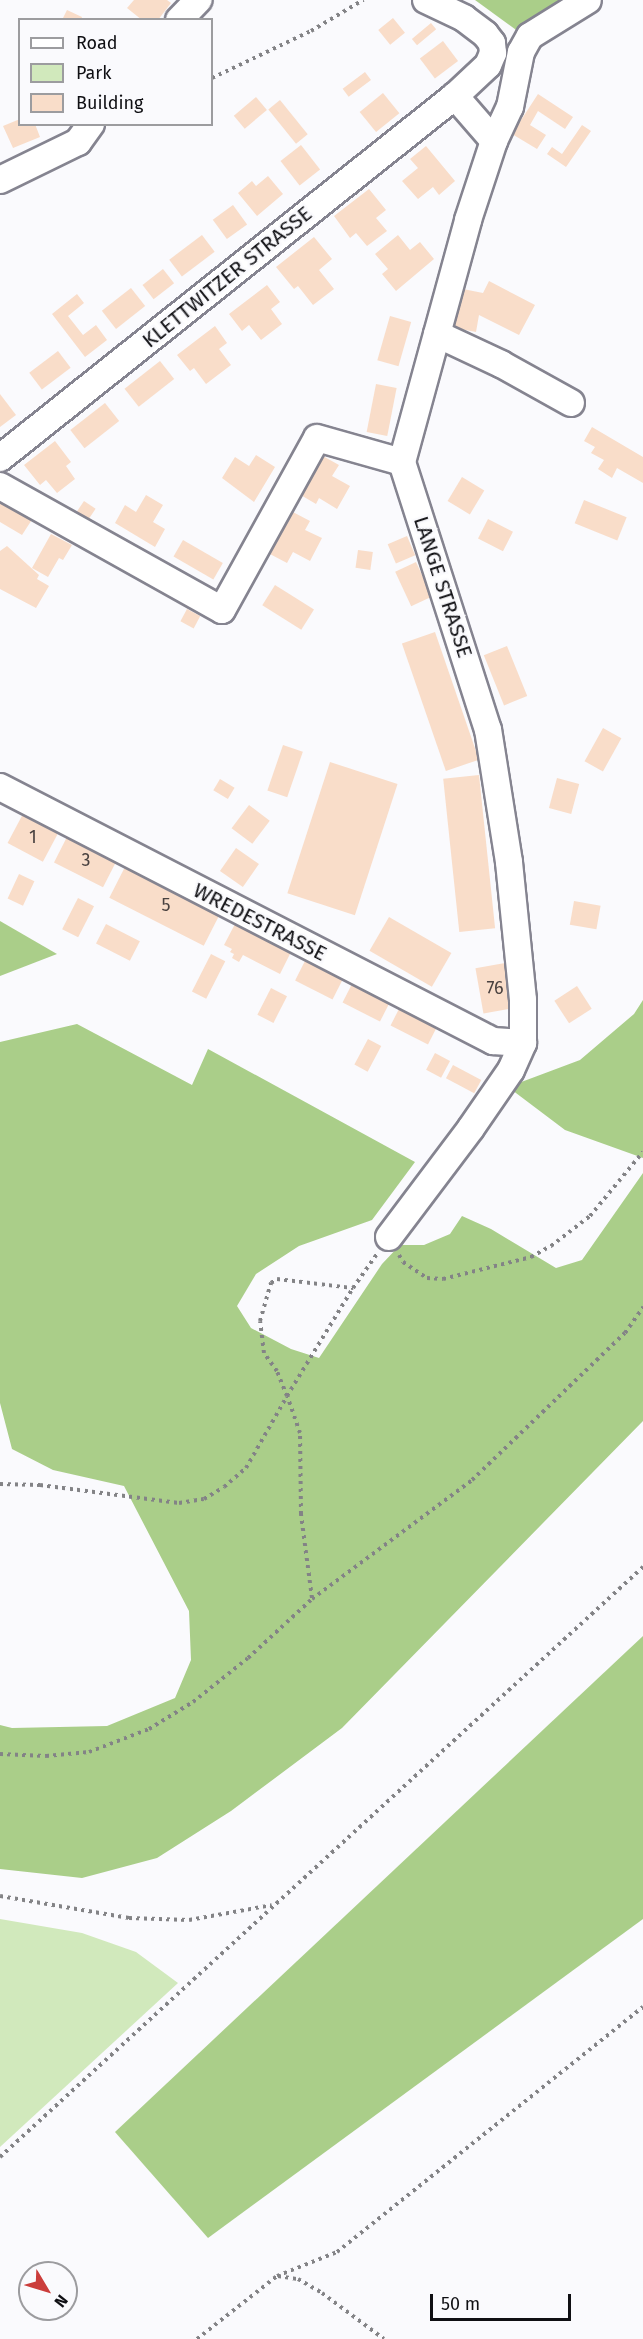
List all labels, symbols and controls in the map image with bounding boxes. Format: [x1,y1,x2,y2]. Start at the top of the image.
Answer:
legend [18,18,213,126]
text: Road [76,32,118,54]
text: Park [76,62,111,84]
text: Building [76,92,143,114]
street label: KLETTWITZER STRASSE [137,201,317,353]
street label: LANGE STRASSE [408,513,478,661]
house number: 1 [29,826,37,848]
house number: 3 [82,849,90,871]
street label: WREDESTRASSE [189,878,331,966]
house number: 5 [161,894,171,916]
house number: 76 [486,977,504,999]
north arrow [18,2261,78,2321]
scale bar [433,2282,574,2320]
text: N [50,2291,72,2311]
text: 50 m [441,2293,480,2315]

